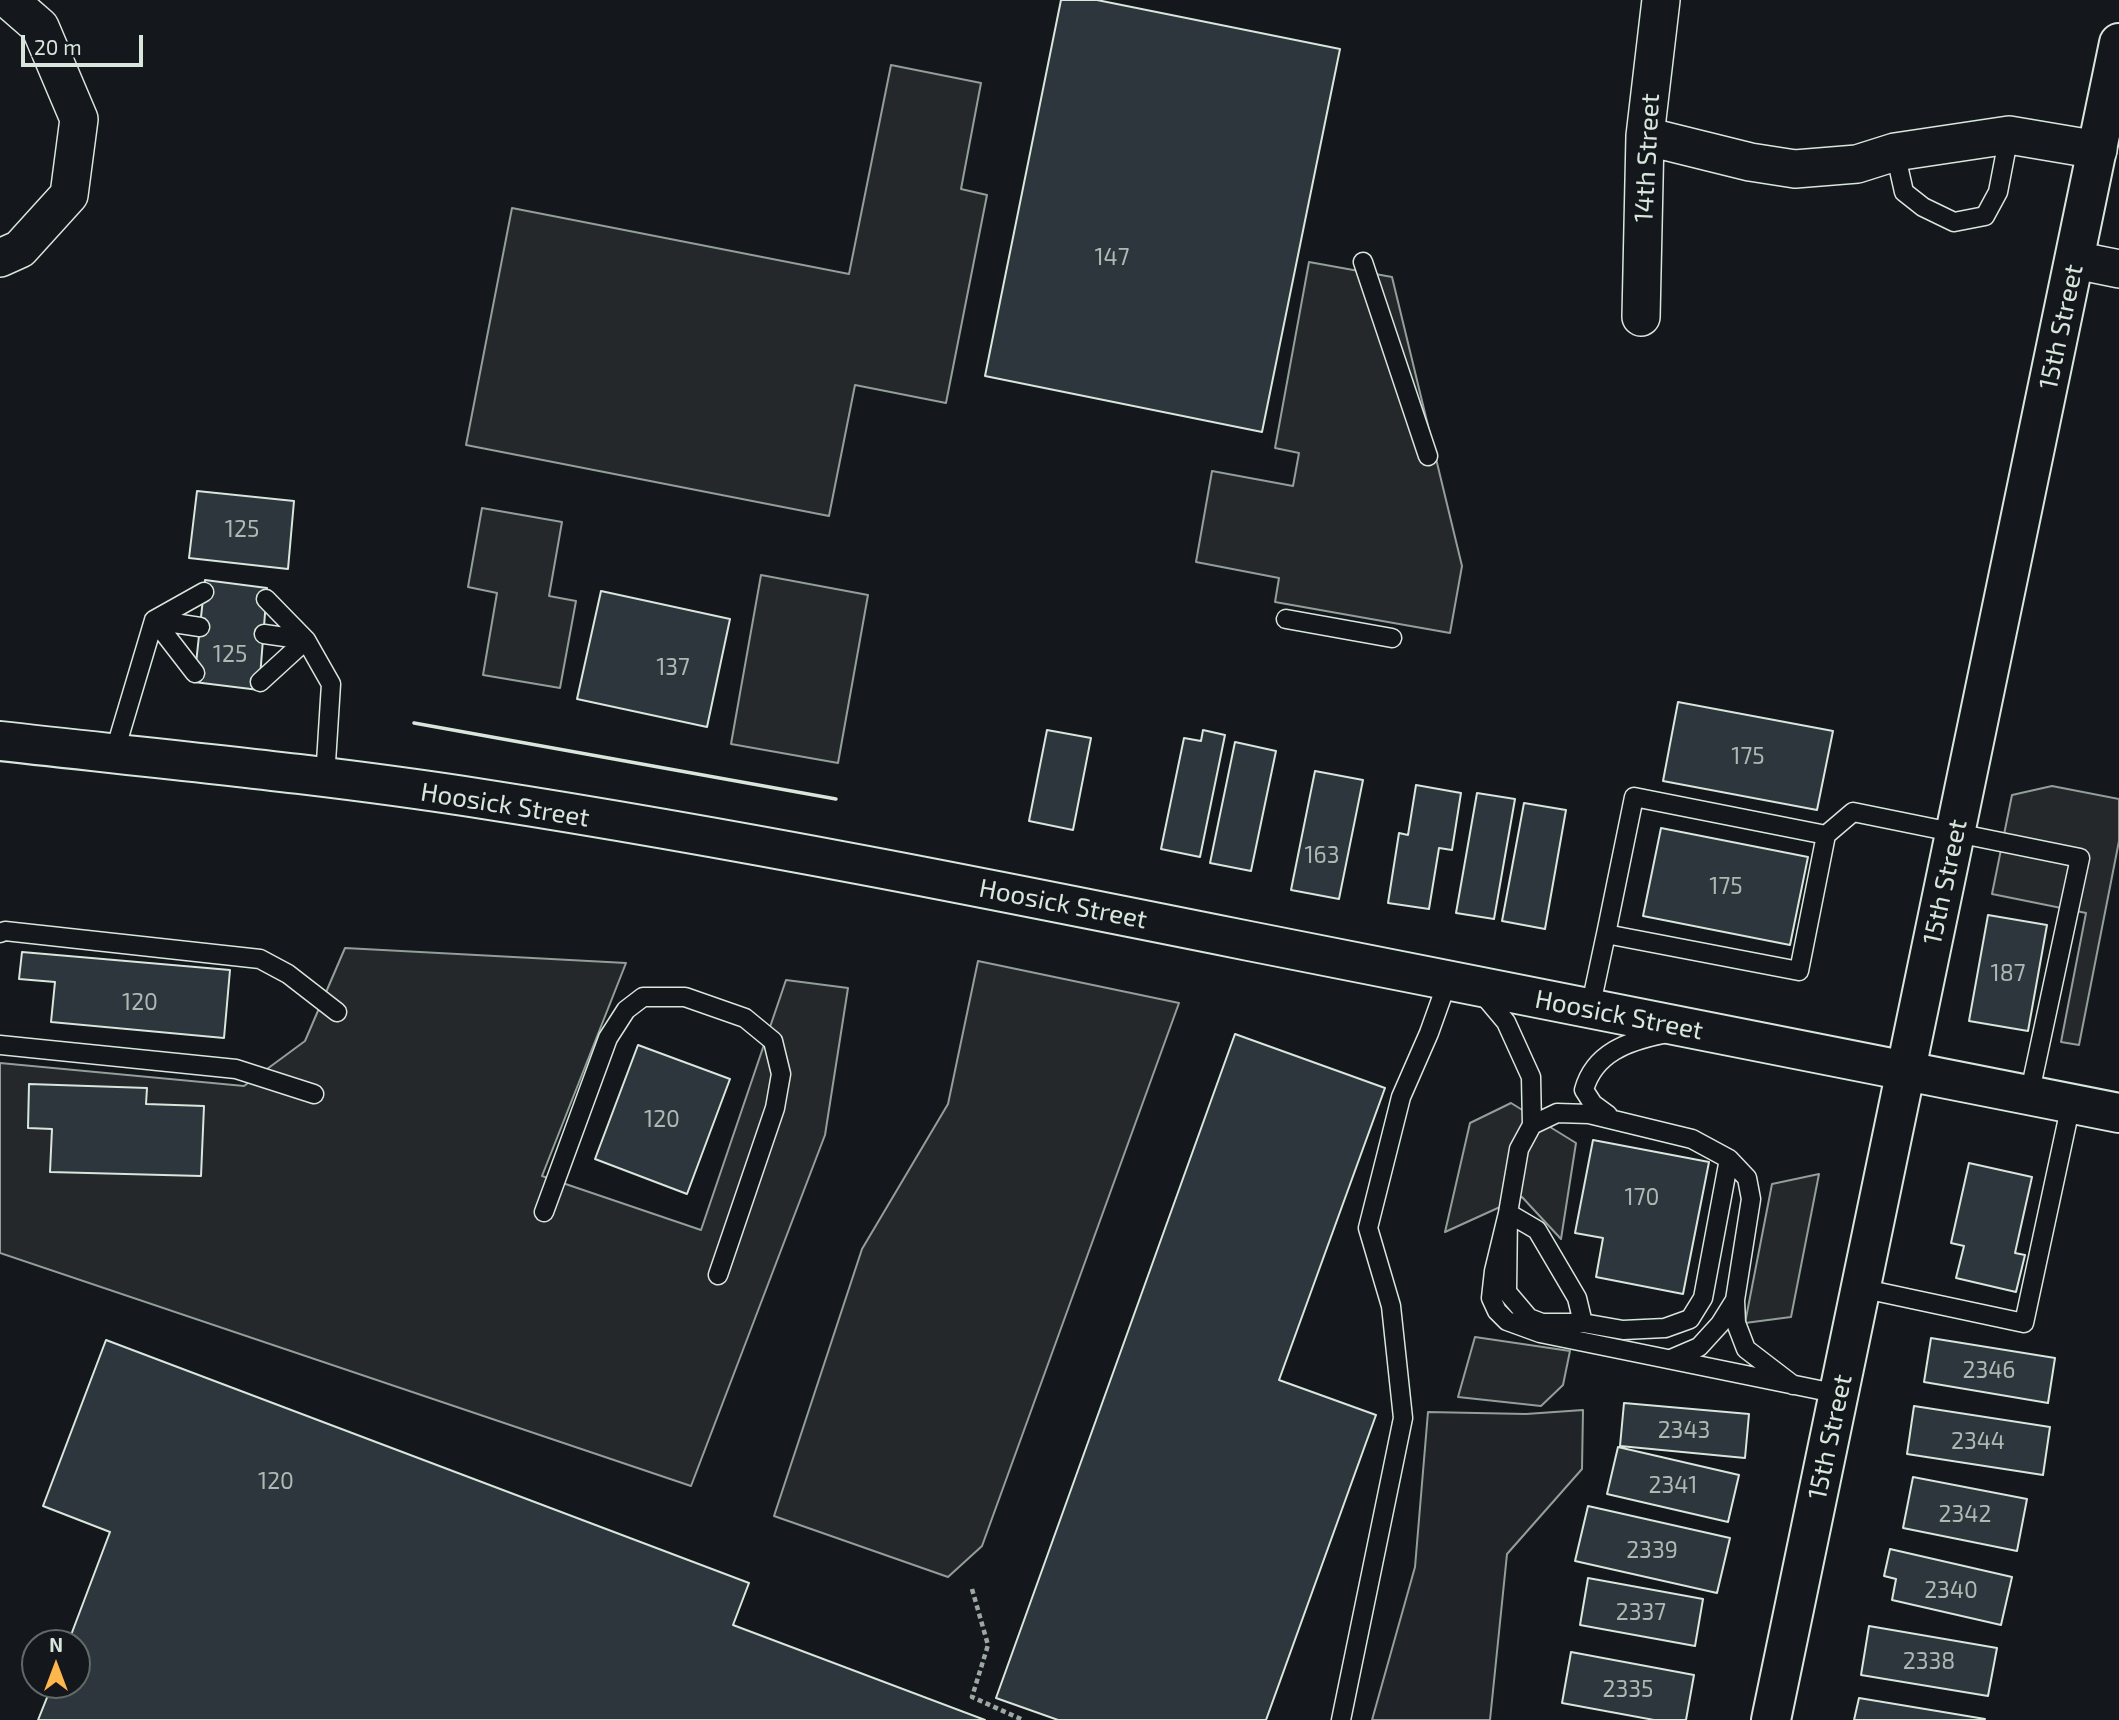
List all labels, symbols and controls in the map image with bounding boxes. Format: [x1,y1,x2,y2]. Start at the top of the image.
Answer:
scale bar [24,21,147,65]
text: 20 m [34,34,82,59]
street label: 14th Street [1628,93,1666,223]
house number: 147 [1094,243,1130,271]
street label: 15th Street [2033,261,2089,393]
house number: 125 [225,515,259,543]
house number: 125 [213,640,247,668]
house number: 137 [656,653,690,681]
house number: 175 [1731,742,1765,770]
street label: Hoosick Street [418,776,592,834]
street label: 15th Street [1917,816,1973,948]
house number: 163 [1304,841,1340,869]
street label: Hoosick Street [976,872,1150,936]
house number: 175 [1709,872,1743,900]
house number: 187 [1991,959,2025,987]
street label: Hoosick Street [1532,983,1706,1047]
house number: 120 [122,988,158,1016]
house number: 120 [644,1105,680,1133]
house number: 170 [1625,1183,1659,1211]
house number: 2346 [1962,1356,2016,1384]
street label: 15th Street [1802,1371,1858,1503]
house number: 2343 [1658,1416,1710,1444]
house number: 2344 [1951,1427,2005,1455]
house number: 120 [258,1467,294,1495]
house number: 2341 [1648,1471,1698,1499]
house number: 2342 [1939,1500,1991,1528]
house number: 2339 [1626,1536,1678,1564]
house number: 2340 [1924,1576,1978,1604]
house number: 2337 [1616,1598,1666,1626]
north arrow [21,1629,91,1699]
text: N [49,1633,63,1656]
house number: 2338 [1903,1647,1955,1675]
house number: 2335 [1603,1675,1653,1703]

